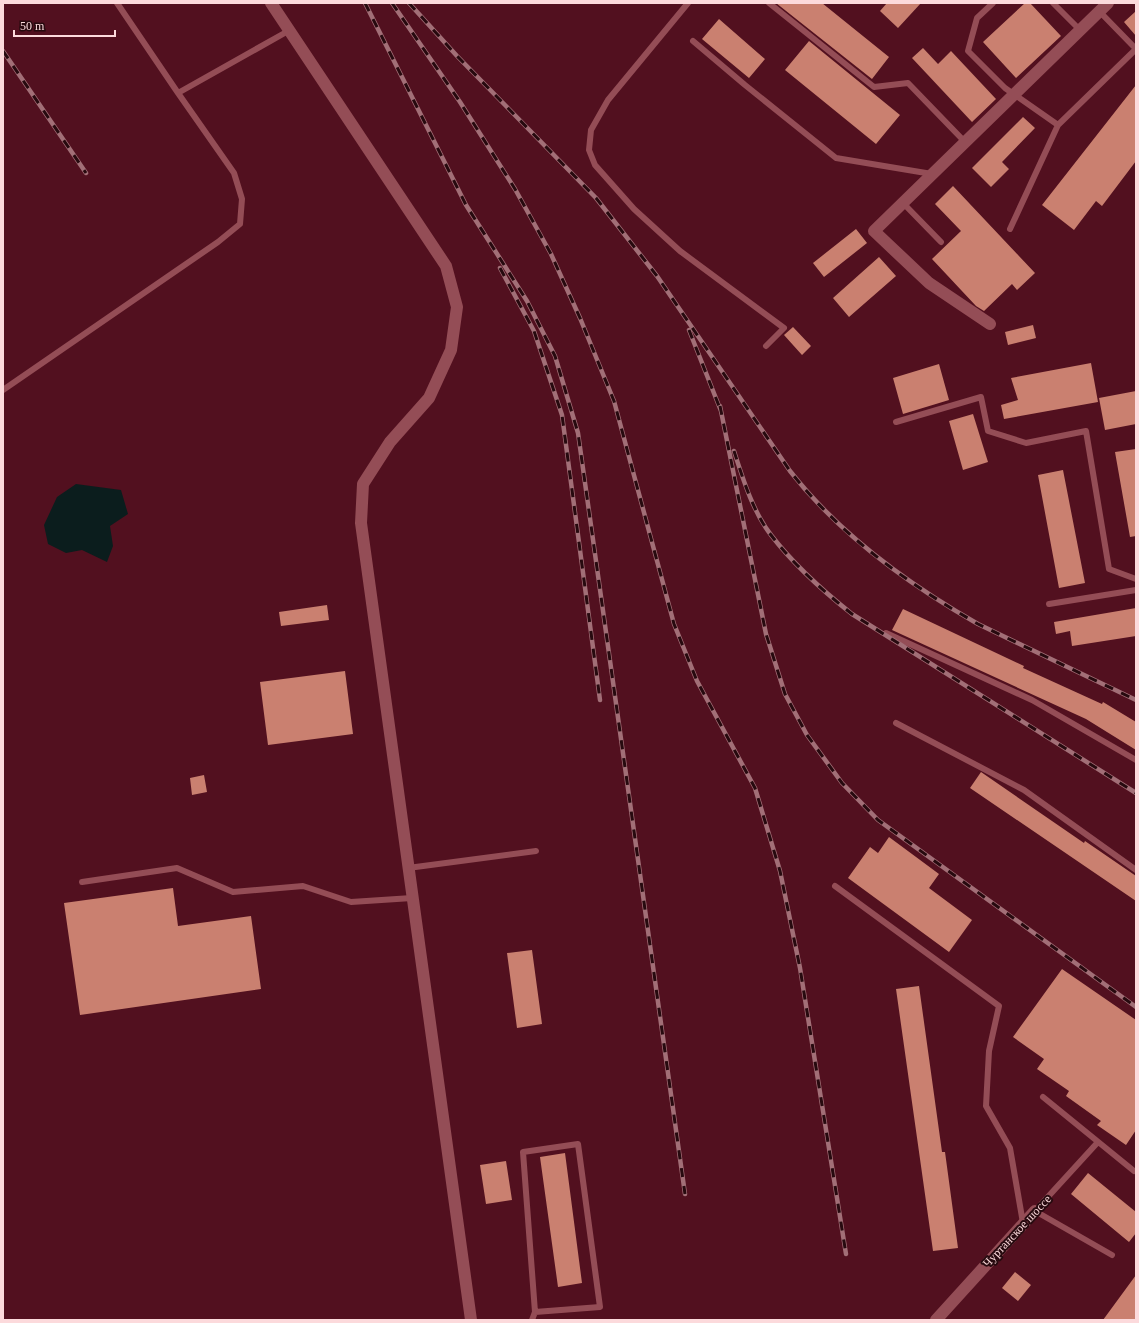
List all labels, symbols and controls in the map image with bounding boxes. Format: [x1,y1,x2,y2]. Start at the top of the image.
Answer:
scale bar [14,12,115,38]
text: 50 m [20,19,45,33]
street label: Чуртанское шоссе [980,1192,1054,1270]

